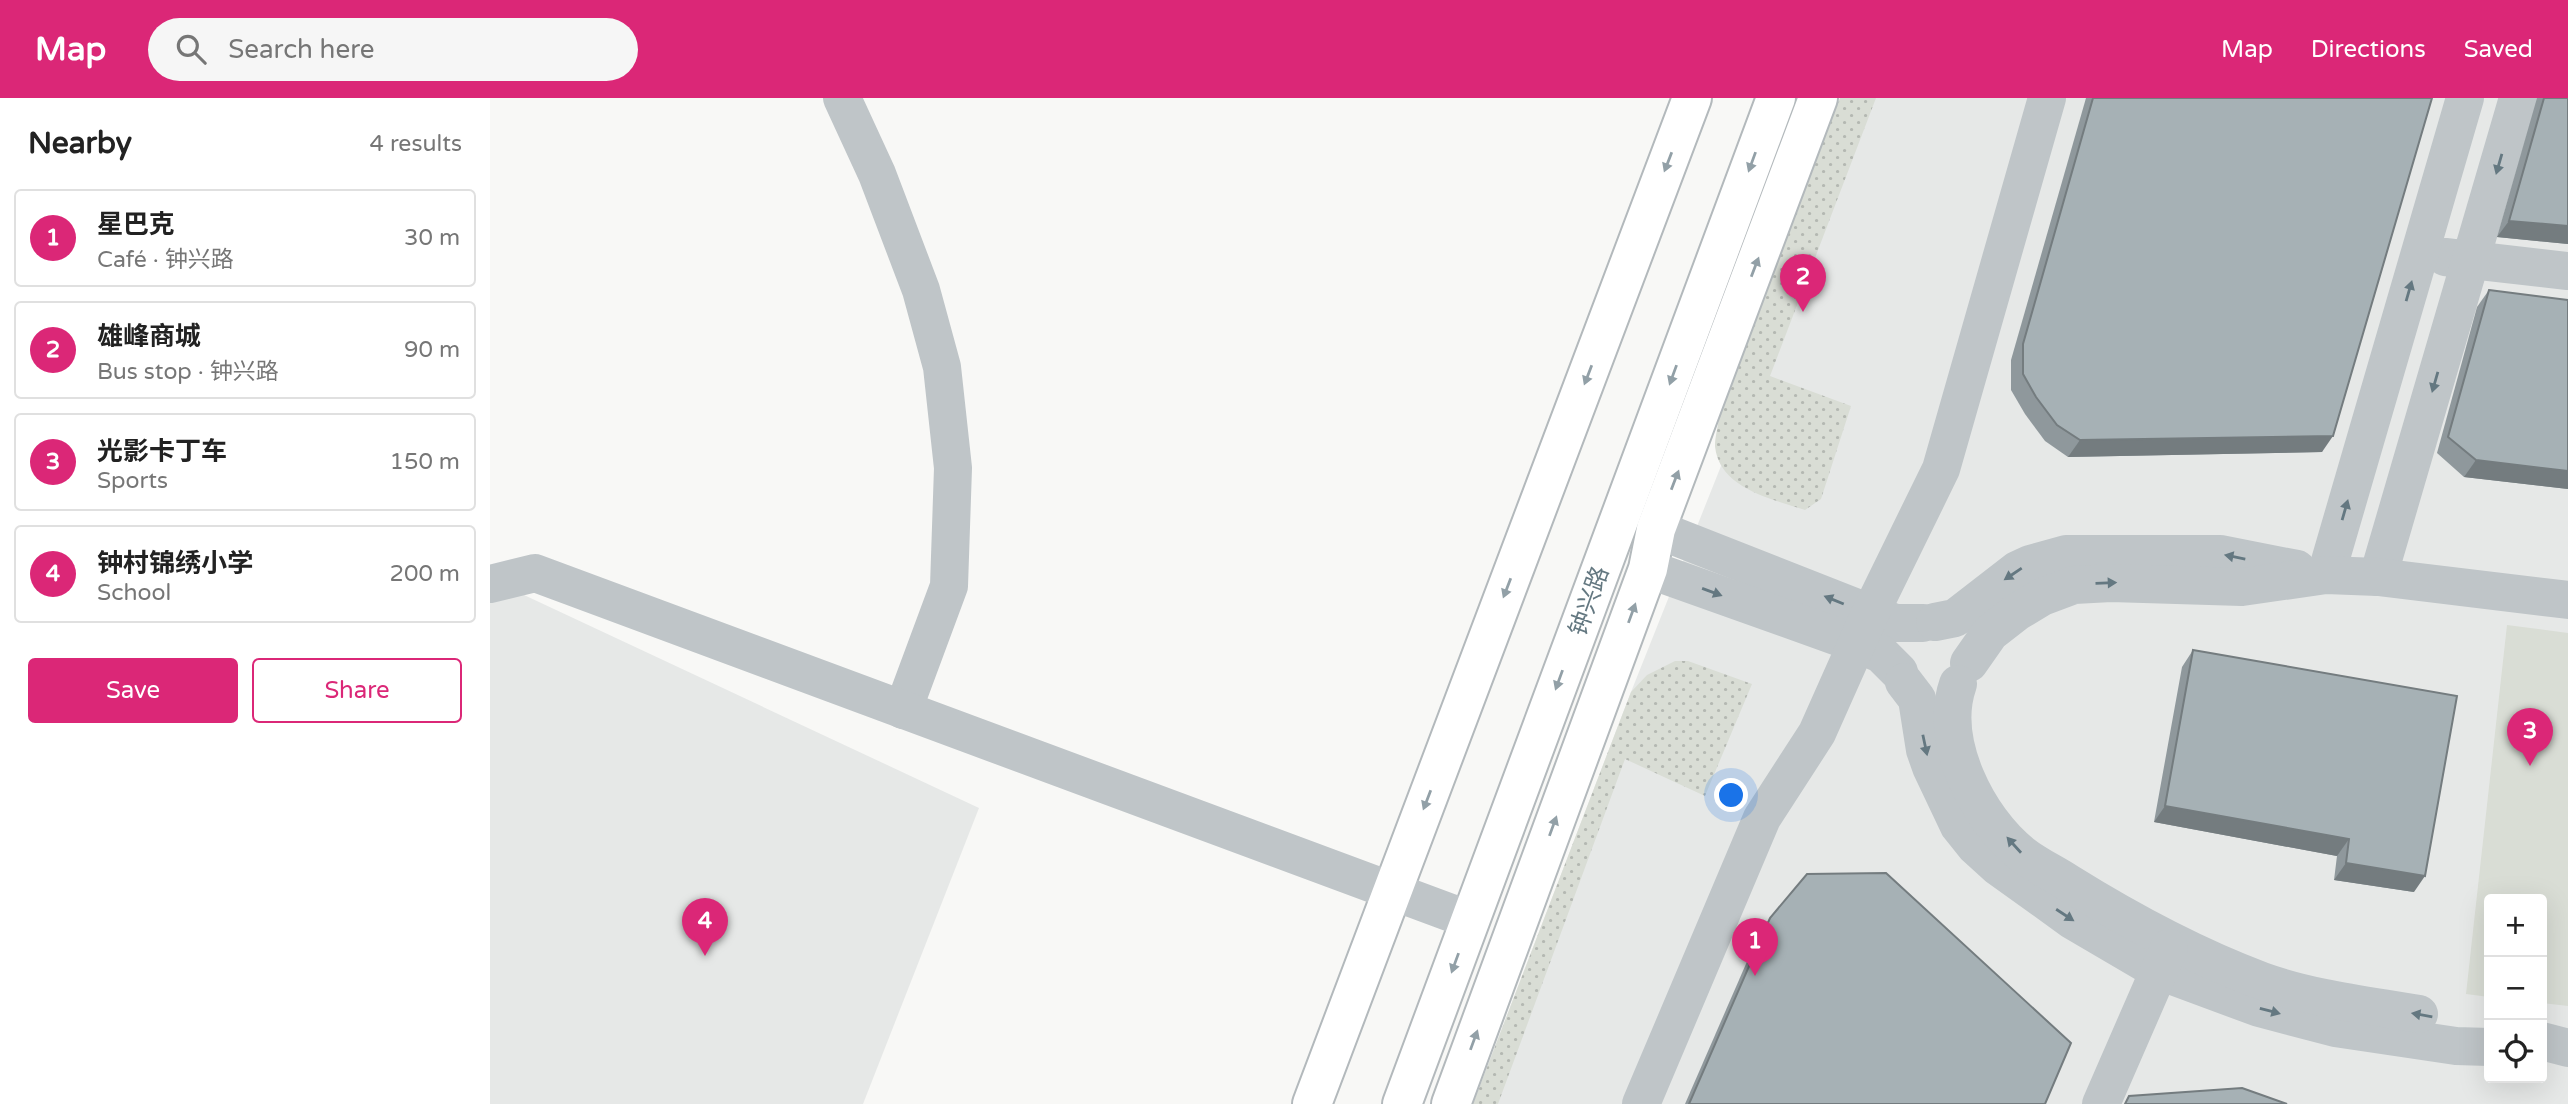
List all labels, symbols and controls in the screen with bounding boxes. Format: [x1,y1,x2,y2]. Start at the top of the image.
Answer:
search box [148,18,638,81]
text: Map [35,30,106,69]
icon: search [172,30,210,68]
text: Search here [228,34,374,65]
text: Map [2221,35,2273,64]
text: Directions [2311,35,2426,64]
text: Saved [2464,35,2533,64]
text: Nearby [28,125,132,162]
text: 4 results [369,130,462,158]
one-way arrow [1662,151,1673,172]
one-way arrow [1746,151,1757,172]
one-way arrow [2493,153,2503,174]
text: 星巴克 [97,209,175,240]
text: 1 [46,224,60,252]
text: 30 m [404,224,460,252]
text: Café · 钟兴路 [97,246,234,274]
pin: 2 [1780,254,1826,312]
one-way arrow [1749,257,1760,278]
one-way arrow [2404,280,2415,302]
text: 雄峰商城 [97,321,201,352]
text: 2 [46,336,60,364]
text: 90 m [404,336,460,364]
text: Bus stop · 钟兴路 [97,358,279,386]
one-way arrow [1582,364,1593,385]
one-way arrow [1667,365,1678,386]
one-way arrow [2429,371,2440,393]
text: 光影卡丁车 [97,436,227,467]
text: 3 [46,448,60,476]
text: 150 m [390,448,460,476]
text: Sports [97,467,168,495]
one-way arrow [1669,470,1680,491]
one-way arrow [2341,499,2351,520]
text: 钟村锦绣小学 [97,548,253,579]
one-way arrow [2224,552,2246,563]
text: 4 [46,560,60,588]
text: 200 m [390,560,460,588]
street label: 钟兴路 [1564,562,1615,640]
one-way arrow [2003,568,2022,581]
one-way arrow [1502,577,1513,598]
one-way arrow [2095,578,2117,589]
text: School [97,579,171,607]
one-way arrow [1702,587,1723,598]
one-way arrow [1824,594,1845,605]
one-way arrow [1626,603,1637,624]
button: Save [28,658,238,723]
button: Share [252,658,462,723]
one-way arrow [1554,670,1565,691]
pin: 3 [2507,708,2553,766]
one-way arrow [1919,734,1930,756]
your location [1714,778,1748,812]
one-way arrow [1421,790,1432,811]
one-way arrow [1548,816,1559,837]
one-way arrow [2006,836,2022,854]
map controls [2484,894,2547,1083]
button: + [2484,894,2547,957]
pin: 4 [682,898,728,956]
one-way arrow [2055,908,2074,921]
pin: 1 [1732,918,1778,976]
one-way arrow [1449,952,1460,973]
button: − [2484,957,2547,1020]
one-way arrow [2259,1006,2281,1017]
one-way arrow [2411,1009,2433,1020]
button: locate [2484,1020,2547,1083]
one-way arrow [1469,1029,1480,1050]

